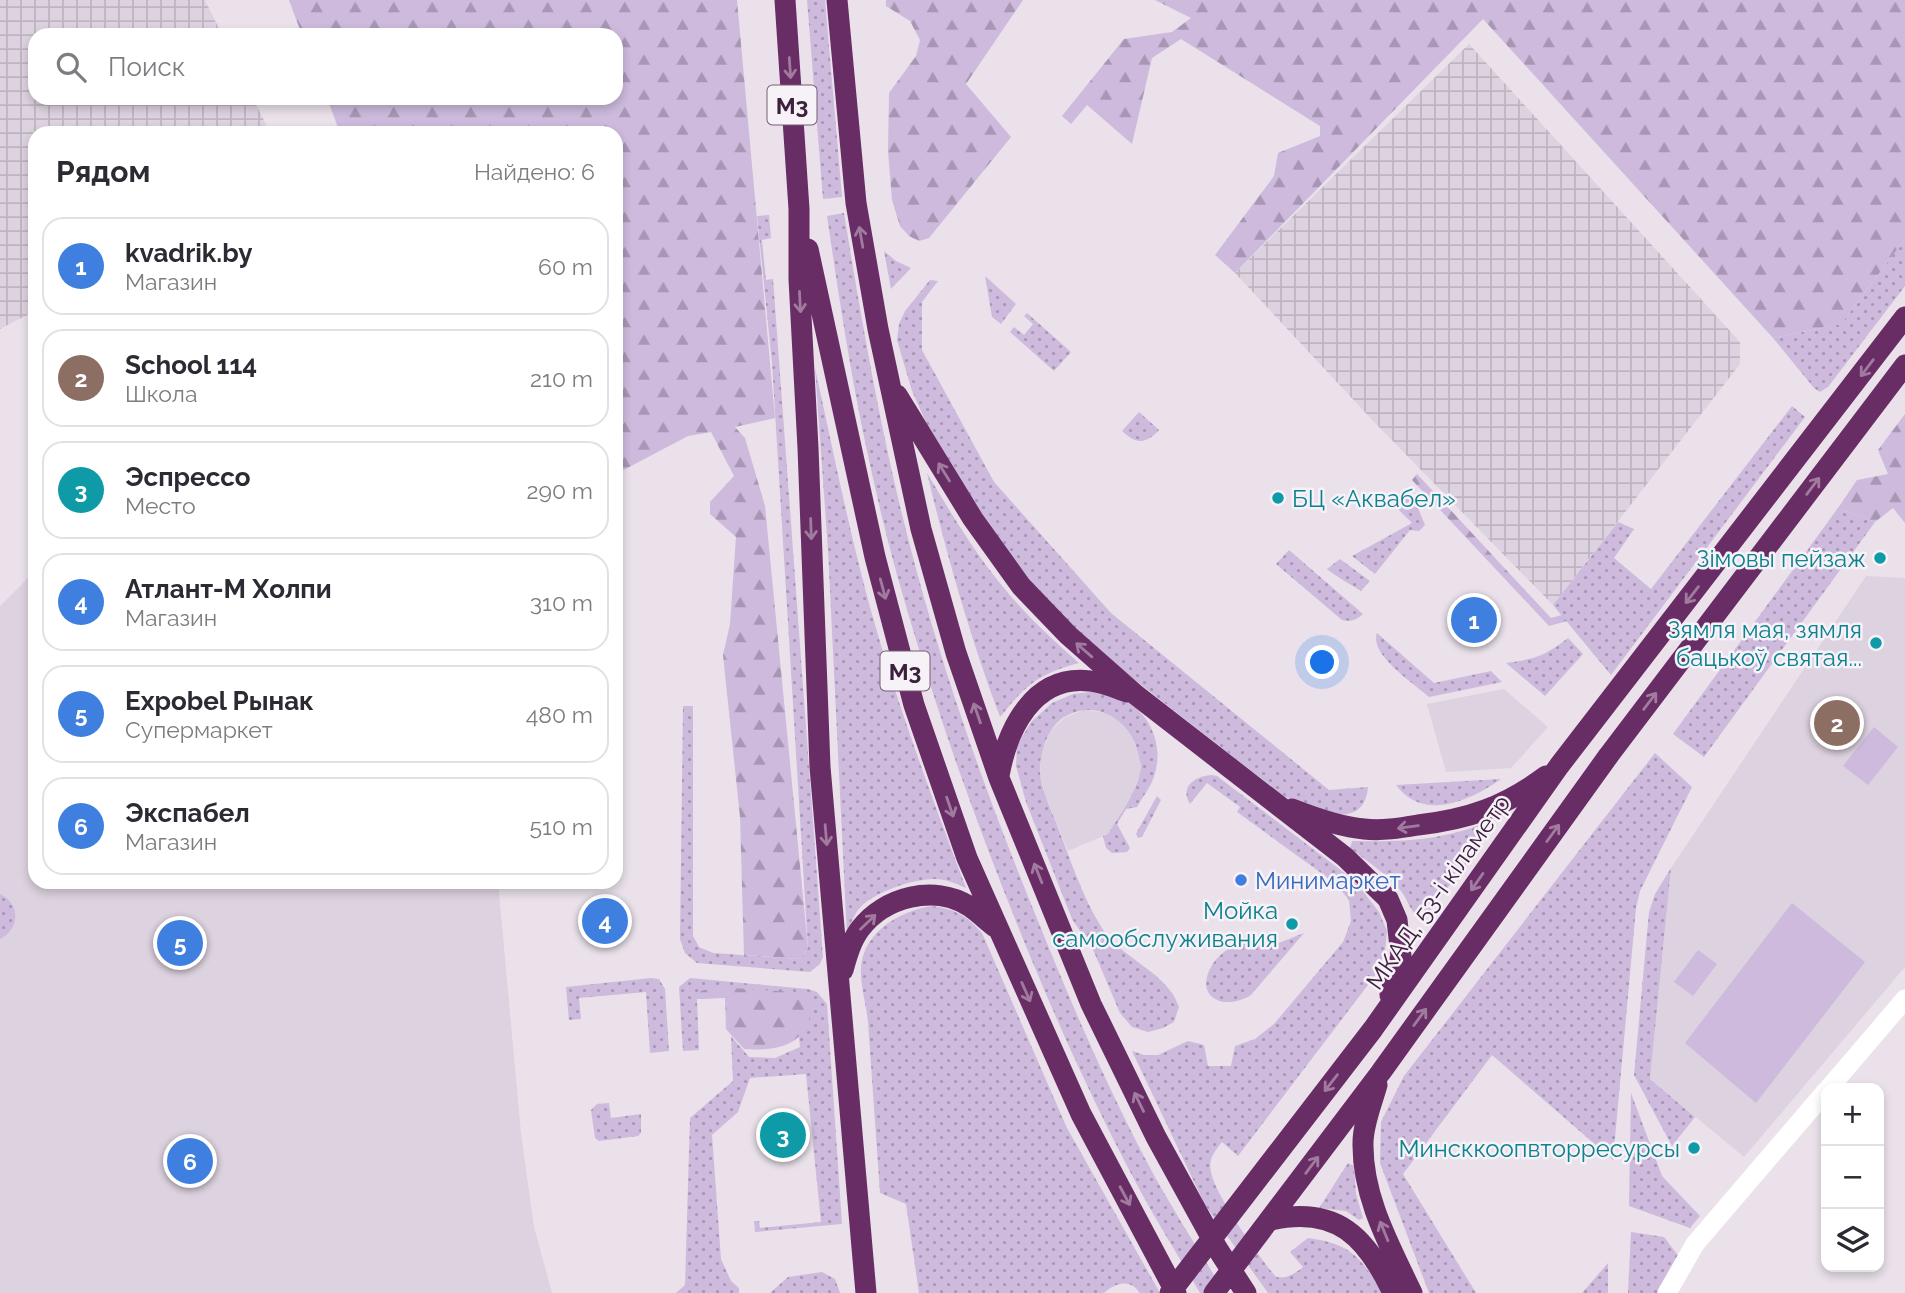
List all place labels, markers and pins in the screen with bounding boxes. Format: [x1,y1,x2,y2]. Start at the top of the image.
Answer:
place label: БЦ «Аквабел» [1292,484,1456,513]
marker: БЦ «Аквабел» [1270,490,1286,506]
place label: Зімовы пейзаж [1696,544,1866,573]
marker: Зімовы пейзаж [1872,550,1888,566]
pin: 1 [1451,594,1497,646]
place label: Зямля мая, зямля бацькоў святая... [1667,615,1862,672]
marker: Зямля мая, зямля бацькоў святая... [1868,635,1884,651]
pin: 2 [1814,697,1860,749]
place label: Минимаркет [1255,866,1401,895]
marker: Минимаркет [1233,872,1249,888]
pin: 4 [582,895,628,947]
place label: Мойка самообслуживания [1052,896,1278,953]
marker: Мойка самообслуживания [1284,916,1300,932]
pin: 5 [157,917,203,969]
pin: 3 [760,1109,806,1161]
place label: Минсккоопвторресурсы [1399,1134,1680,1163]
pin: 6 [167,1135,213,1187]
marker: Минсккоопвторресурсы [1686,1140,1702,1156]

